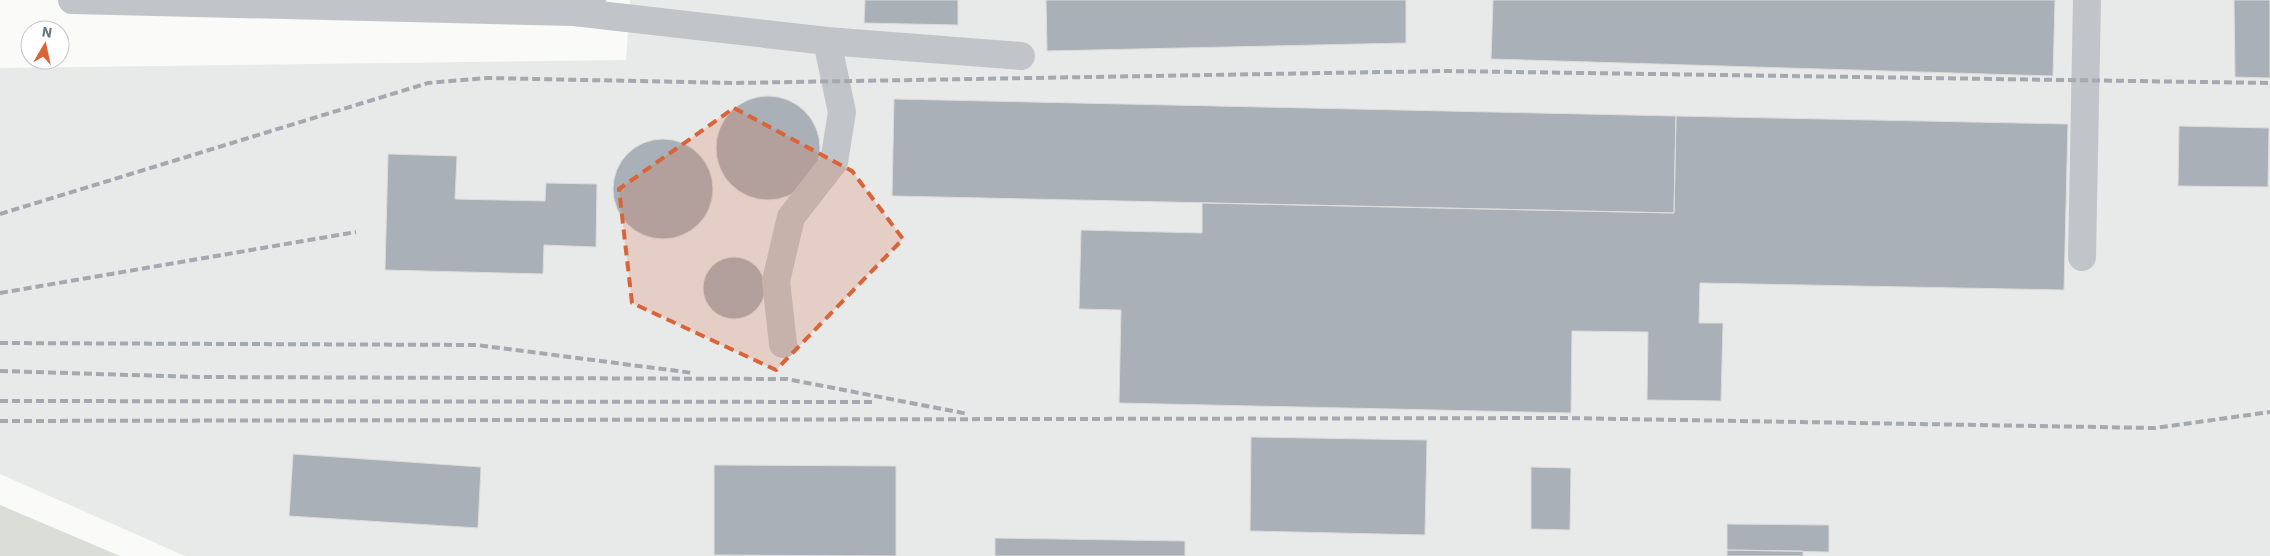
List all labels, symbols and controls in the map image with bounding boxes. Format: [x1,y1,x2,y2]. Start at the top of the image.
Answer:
north arrow [20,20,70,70]
text: N [41,22,53,42]

